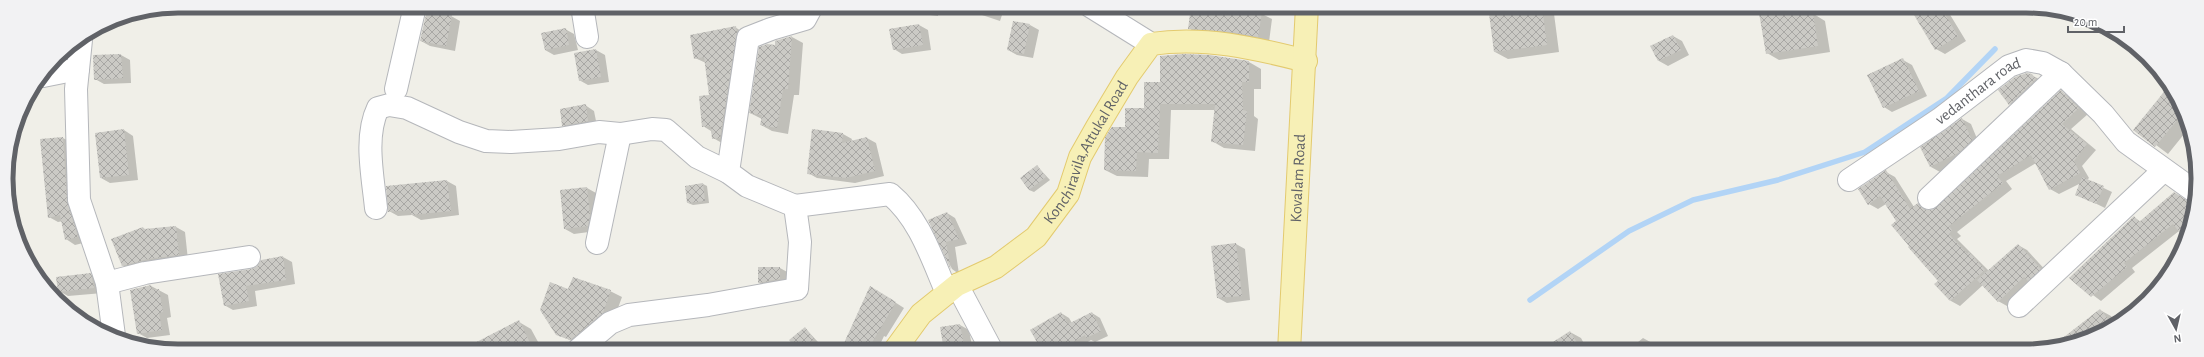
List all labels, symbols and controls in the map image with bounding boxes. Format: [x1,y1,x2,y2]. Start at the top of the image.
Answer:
scale bar [2068,8,2124,34]
text: 20 m [2074,16,2097,28]
street label: vedanthara road [1933,55,2023,128]
street label: Konchiravila,Attukal Road [1041,78,1131,227]
street label: Kovalam Road [1288,134,1308,223]
north arrow [2156,309,2196,349]
text: N [2173,332,2182,344]

